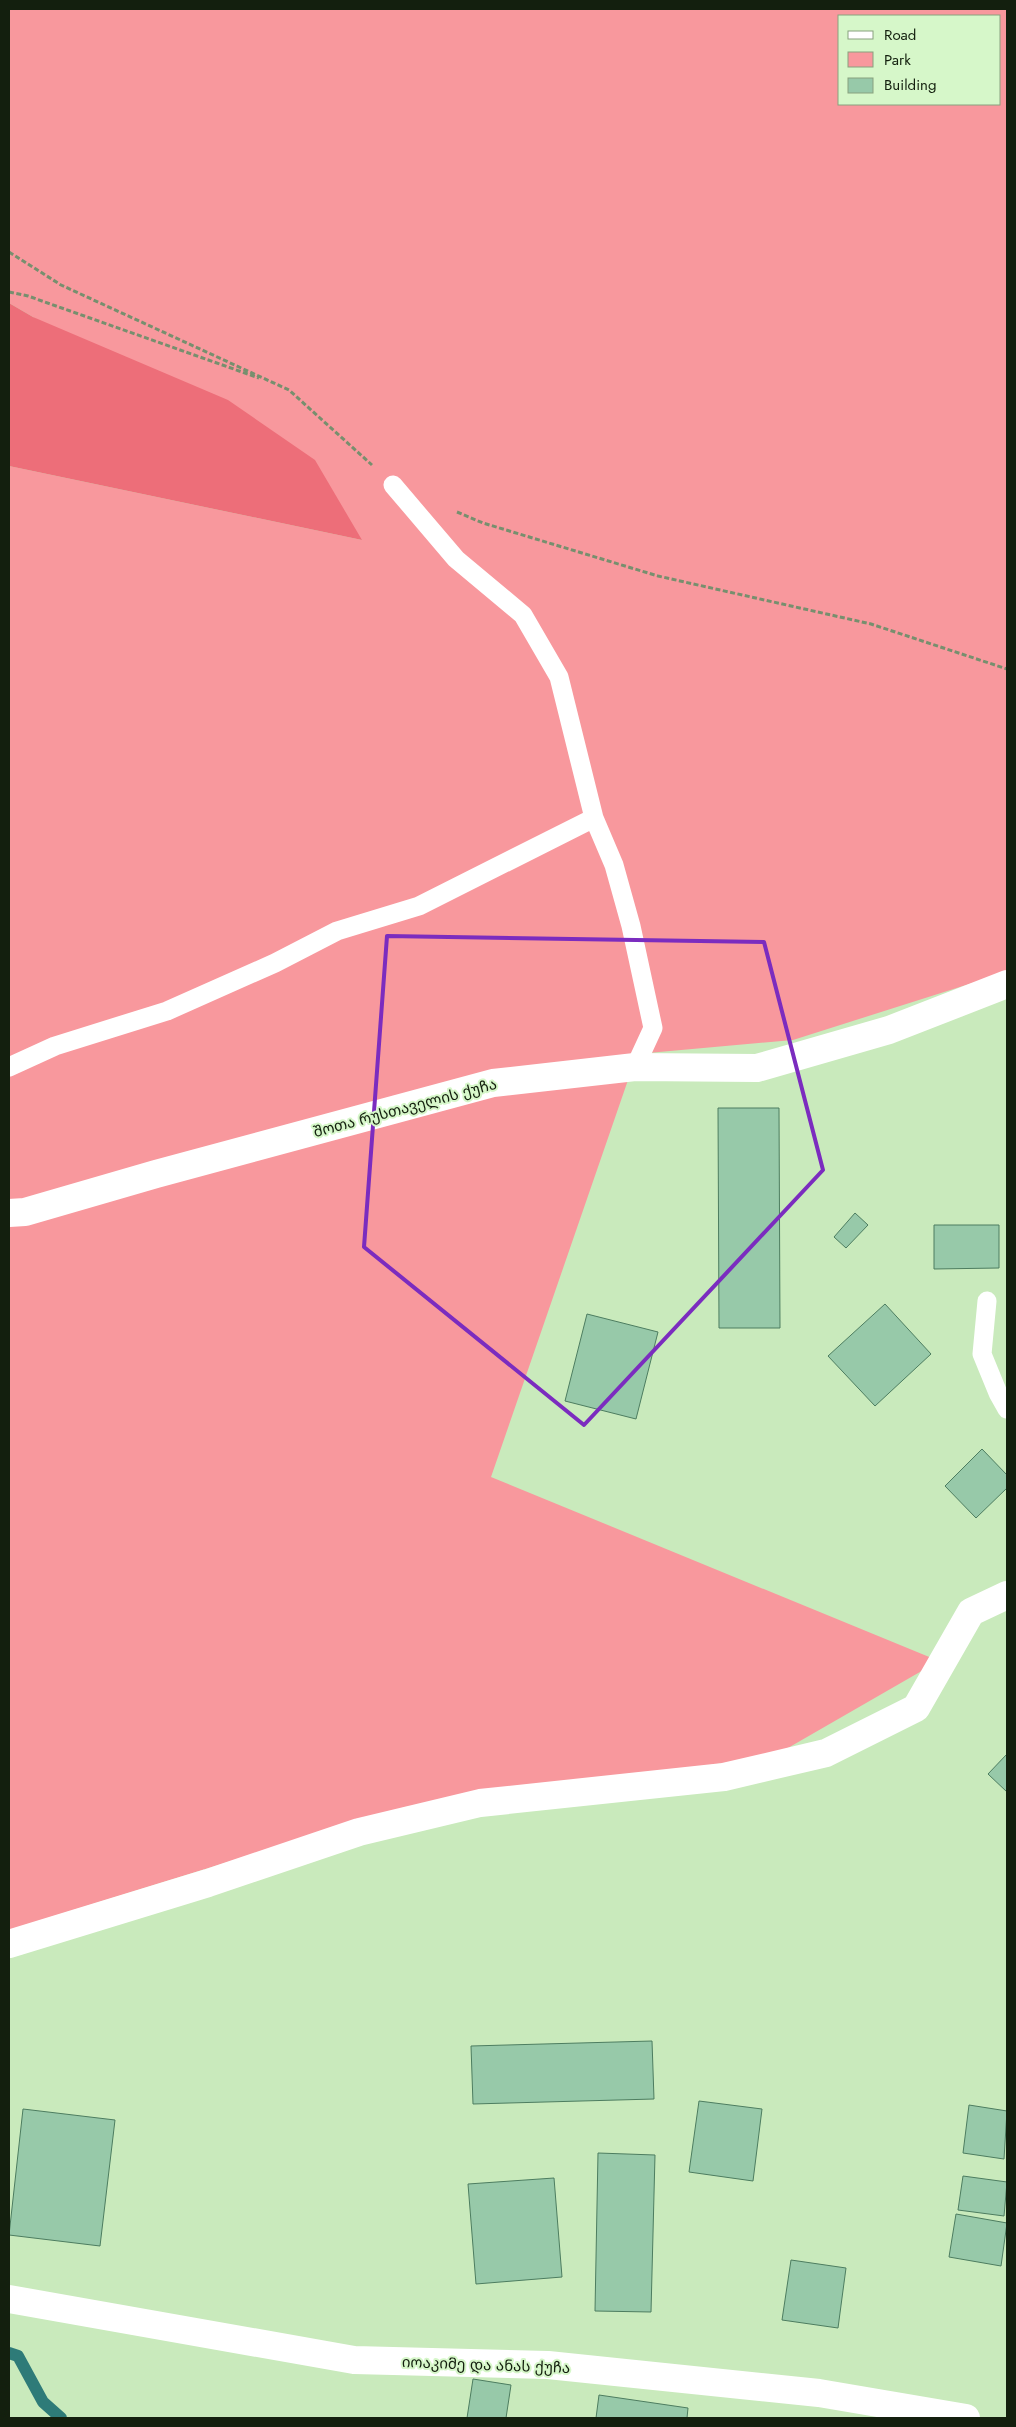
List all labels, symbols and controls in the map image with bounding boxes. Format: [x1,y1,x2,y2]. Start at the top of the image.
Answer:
legend [838,15,1001,105]
text: Road [884,24,916,46]
text: Park [884,49,911,71]
text: Building [884,74,936,96]
street label: შოთა რუსთაველის ქუჩა [311,1073,499,1143]
street label: იოაკიმე და ანას ქუჩა [402,2351,570,2379]

